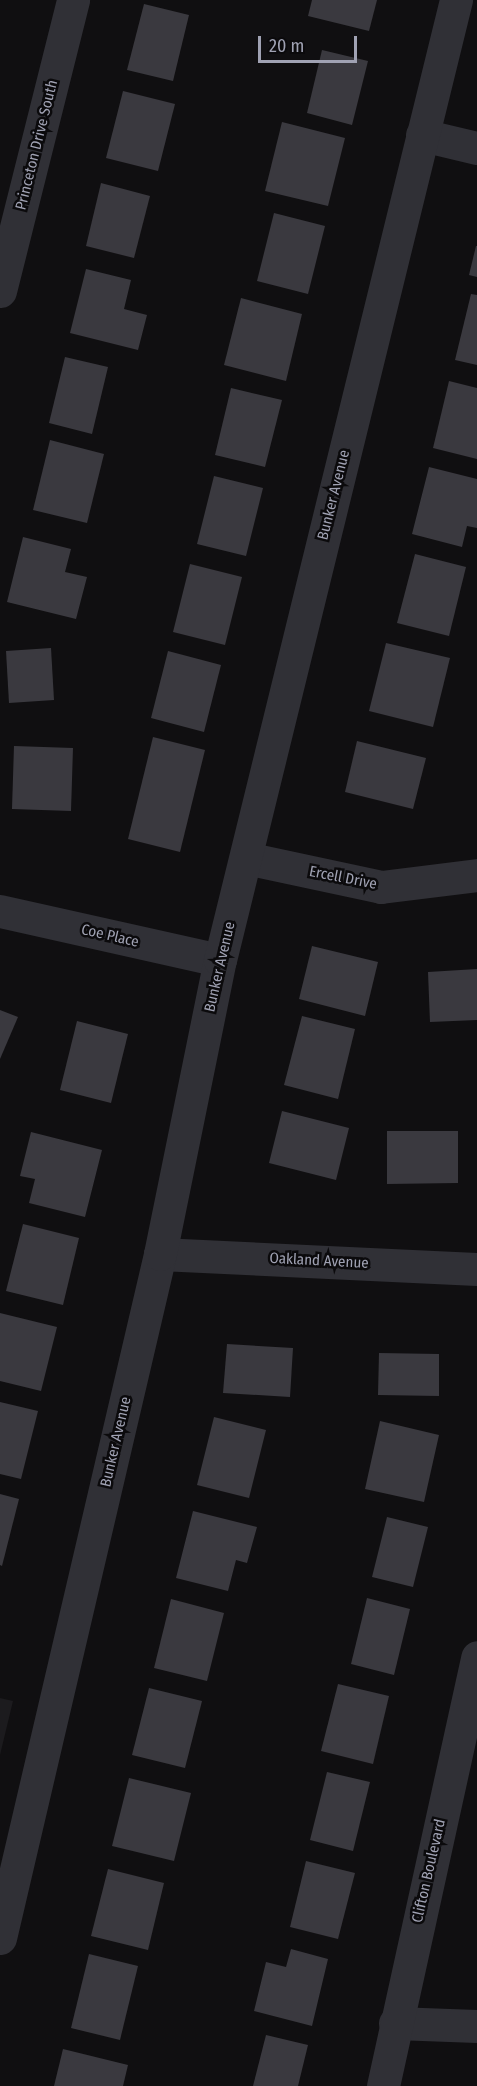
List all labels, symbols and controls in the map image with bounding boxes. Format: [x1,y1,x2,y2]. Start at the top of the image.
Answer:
scale bar [261,24,360,62]
text: 20 m [269,35,304,57]
street label: Princeton Drive South [12,78,62,212]
street label: Bunker Avenue [314,448,354,542]
street label: Ercell Drive [308,863,378,893]
street label: Bunker Avenue [201,920,239,1014]
street label: Coe Place [79,921,141,951]
street label: Oakland Avenue [269,1249,369,1273]
street label: Bunker Avenue [97,1395,135,1489]
street label: Clifton Boulevard [408,1818,450,1924]

